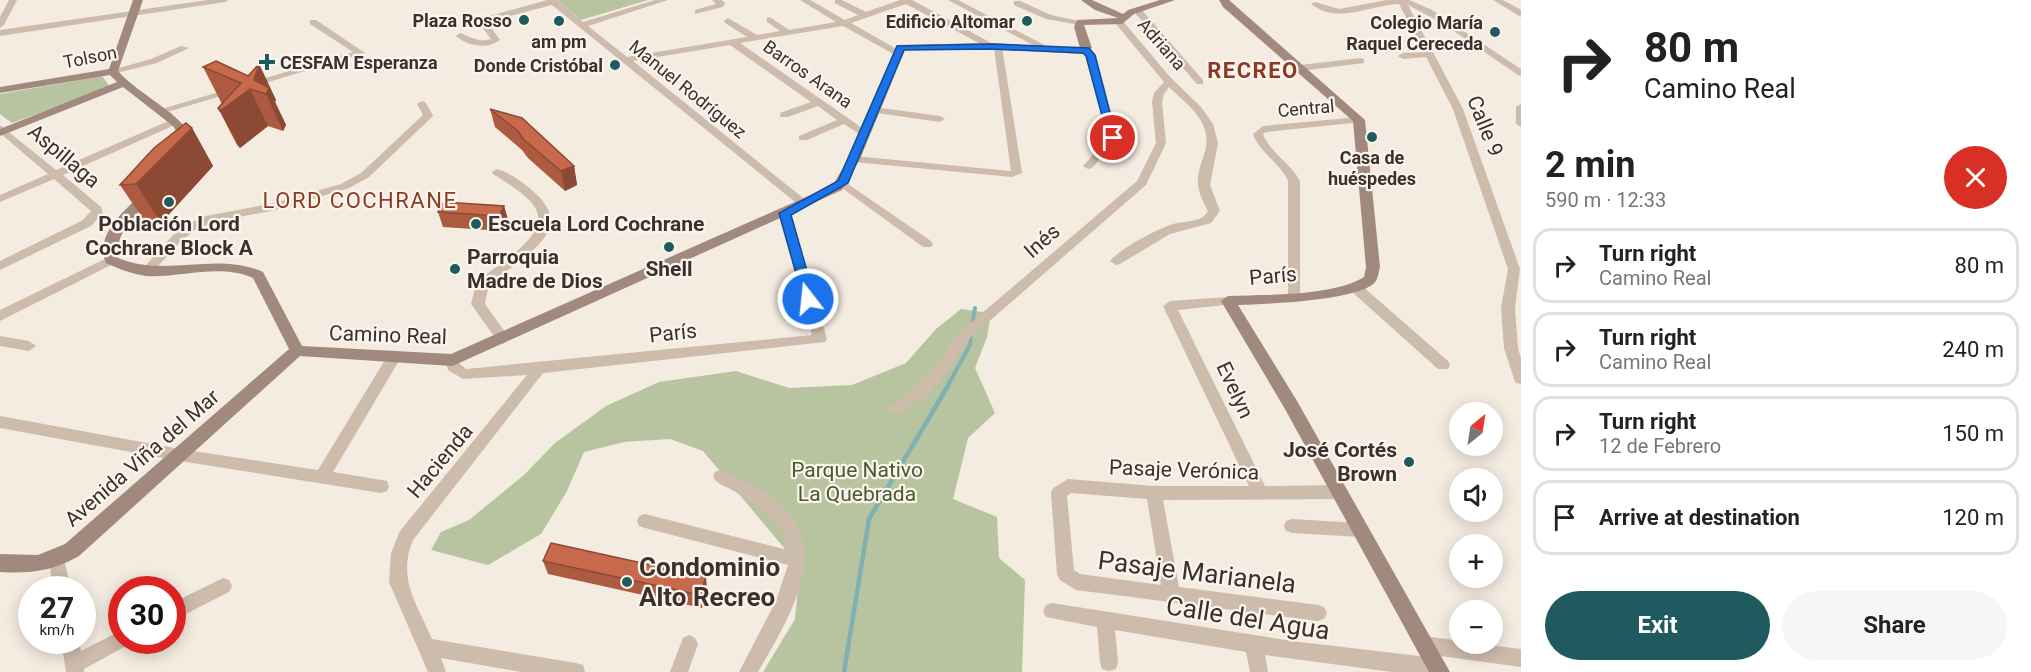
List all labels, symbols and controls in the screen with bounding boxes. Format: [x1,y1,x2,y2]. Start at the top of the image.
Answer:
place label: Plaza Rosso [412,10,512,31]
place label: Edificio Altomar [886,11,1015,32]
place label: Colegio María Raquel Cereceda [1346,12,1483,54]
marker: Plaza Rosso [517,13,531,27]
marker: am pm [552,14,566,28]
marker: Edificio Altomar [1020,14,1034,28]
street label: Adriana [1134,14,1190,74]
text: 80 m [1644,23,1739,72]
icon: right [1545,24,1623,102]
marker: Colegio María Raquel Cereceda [1488,25,1502,39]
place label: am pm [531,31,587,52]
street label: Manuel Rodríguez [625,35,751,143]
street label: Barros Arana [759,36,857,112]
street label: Tolson [61,42,119,72]
place label: CESFAM Esperanza [280,52,438,73]
marker: CESFAM Esperanza [258,53,276,71]
place label: Donde Cristóbal [474,55,603,76]
marker: Donde Cristóbal [608,58,622,72]
district label: RECREO [1207,58,1299,83]
text: Camino Real [1644,73,1796,105]
street label: Calle 9 [1462,92,1508,160]
street label: Central [1277,95,1335,121]
pin [1087,112,1138,163]
street label: Aspillaga [23,119,105,193]
icon: arrive [1096,121,1129,154]
marker: Casa de huéspedes [1365,130,1379,144]
text: 2 min [1545,144,1636,186]
button: close [1944,146,2007,209]
place label: Casa de huéspedes [1328,147,1416,189]
district label: LORD COCHRANE [263,188,457,213]
text: 590 m · 12:33 [1545,188,1666,212]
marker: Población Lord Cochrane Block A [162,195,176,209]
place label: Población Lord Cochrane Block A [85,212,254,260]
place label: Escuela Lord Cochrane [488,212,704,236]
marker: Escuela Lord Cochrane [469,217,483,231]
street label: Inés [1019,219,1065,263]
marker: Shell [662,240,676,254]
text: Turn right [1599,241,1696,266]
place label: Parroquia Madre de Dios [467,245,603,293]
icon: right [1548,249,1581,282]
text: 80 m [1955,253,2004,278]
place label: Shell [645,257,693,281]
marker: Parroquia Madre de Dios [448,262,462,276]
street label: París [1248,262,1298,290]
text: Camino Real [1599,266,1711,290]
position arrow [776,267,840,331]
street label: París [648,319,698,347]
street label: Camino Real [329,321,447,349]
text: Turn right [1599,325,1696,350]
icon: right [1548,333,1581,366]
text: 240 m [1942,337,2004,362]
text: Camino Real [1599,350,1711,374]
street label: Evelyn [1212,358,1258,422]
street label: Avenida Viña del Mar [60,385,224,531]
north arrow [1449,402,1503,456]
map controls [1449,402,1503,654]
text: Turn right [1599,409,1696,434]
icon: right [1548,417,1581,450]
street label: Hacienda [402,419,478,503]
text: 150 m [1942,421,2004,446]
text: 12 de Febrero [1599,434,1721,458]
place label: José Cortés Brown [1283,438,1397,486]
street label: Pasaje Verónica [1108,455,1260,485]
marker: José Cortés Brown [1402,455,1416,469]
park label: Parque Nativo La Quebrada [791,458,923,506]
button: sound [1449,468,1503,522]
icon: arrive [1548,501,1581,534]
text: Arrive at destination [1599,505,1800,530]
text: 120 m [1942,505,2004,530]
button: + [1449,534,1503,588]
street label: Pasaje Marianela [1096,545,1298,599]
place label: Condominio Alto Recreo [639,552,780,612]
marker: Condominio Alto Recreo [620,575,634,589]
speed limit sign: 30 [108,576,186,654]
text: 27 [40,590,74,625]
street label: Calle del Agua [1164,590,1332,646]
button: Exit [1545,591,1770,660]
button: Share [1782,591,2007,660]
button: − [1449,600,1503,654]
text: km/h [39,621,75,639]

